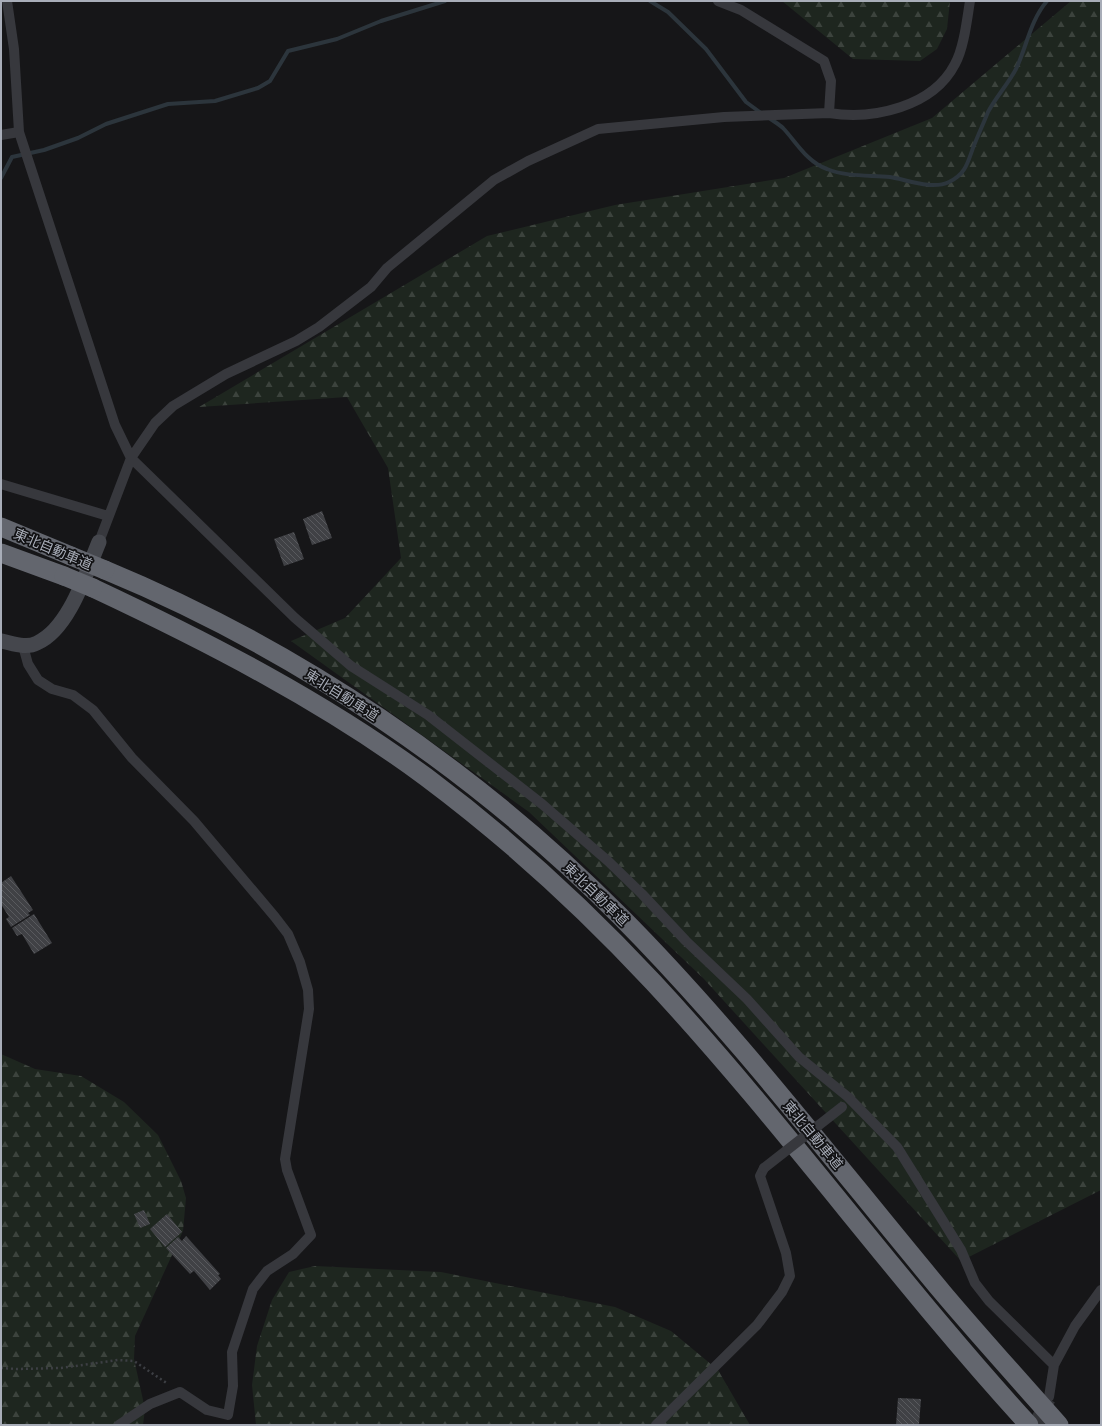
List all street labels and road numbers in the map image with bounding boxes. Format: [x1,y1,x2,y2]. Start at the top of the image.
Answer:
street label: 東北自動車道 [11,524,95,574]
street label: 東北自動車道 [302,665,382,725]
street label: 東北自動車道 [560,858,632,930]
street label: 東北自動車道 [779,1097,847,1173]

